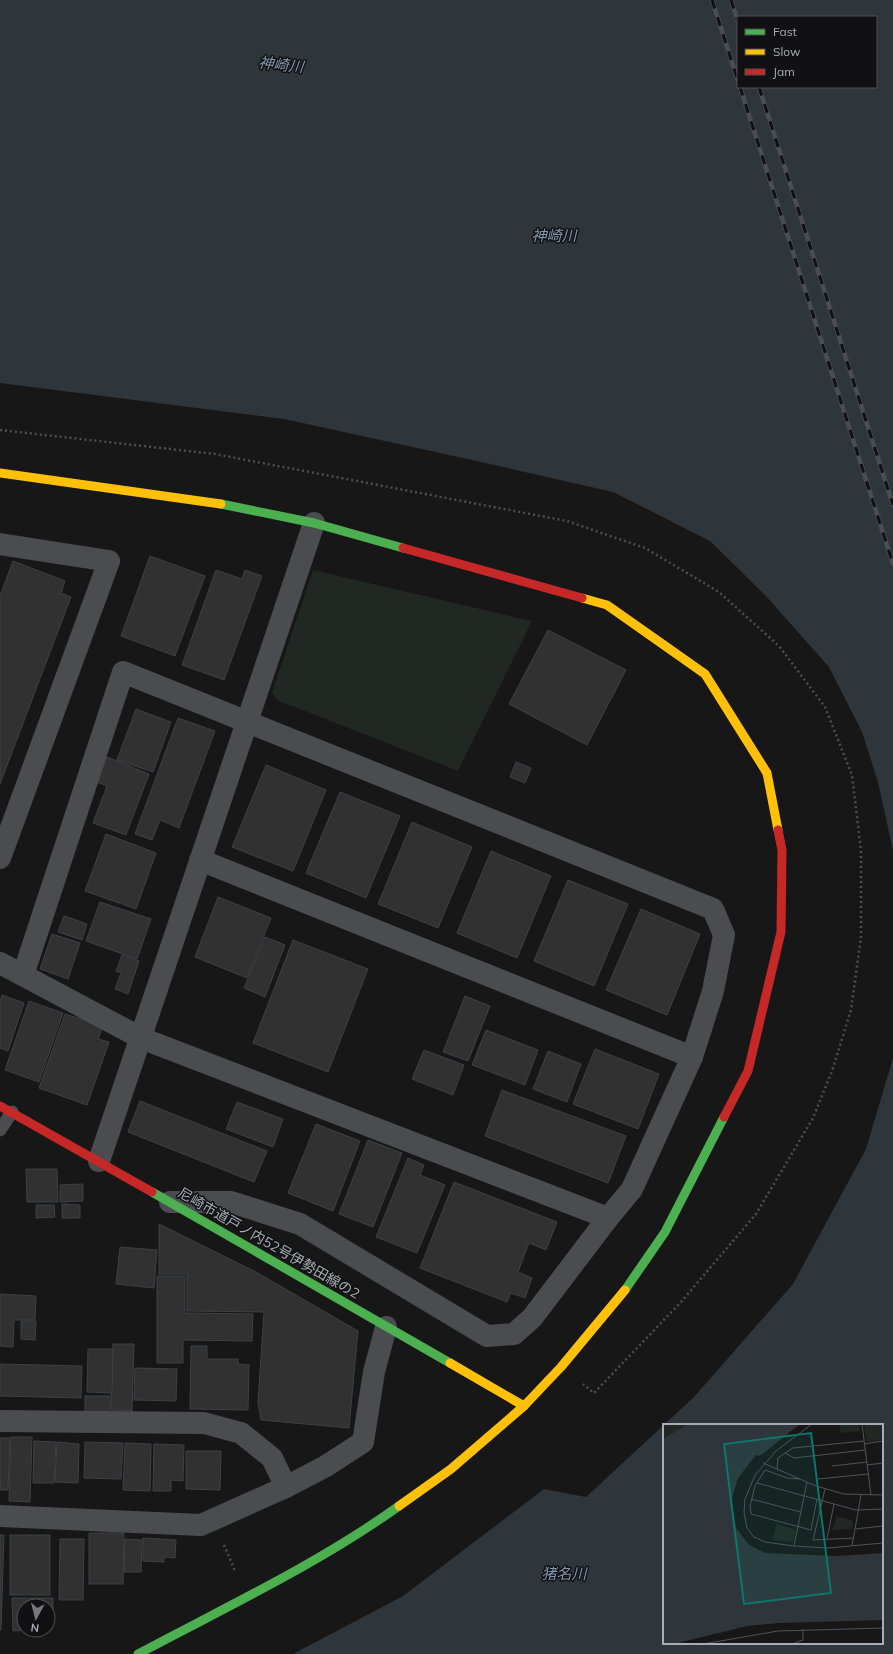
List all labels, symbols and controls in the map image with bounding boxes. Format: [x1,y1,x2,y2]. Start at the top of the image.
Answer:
legend [737,16,877,88]
text: Fast [773,24,797,39]
text: Slow [773,44,801,59]
water label: 神崎川 [258,53,306,77]
text: Jam [773,64,795,79]
water label: 神崎川 [531,226,578,245]
street label: 尼崎市道戸ノ内52号伊勢田線の2 [175,1183,363,1303]
inset map [663,1424,883,1644]
water label: 猪名川 [541,1564,588,1583]
north arrow [16,1598,56,1638]
text: N [30,1620,40,1635]

